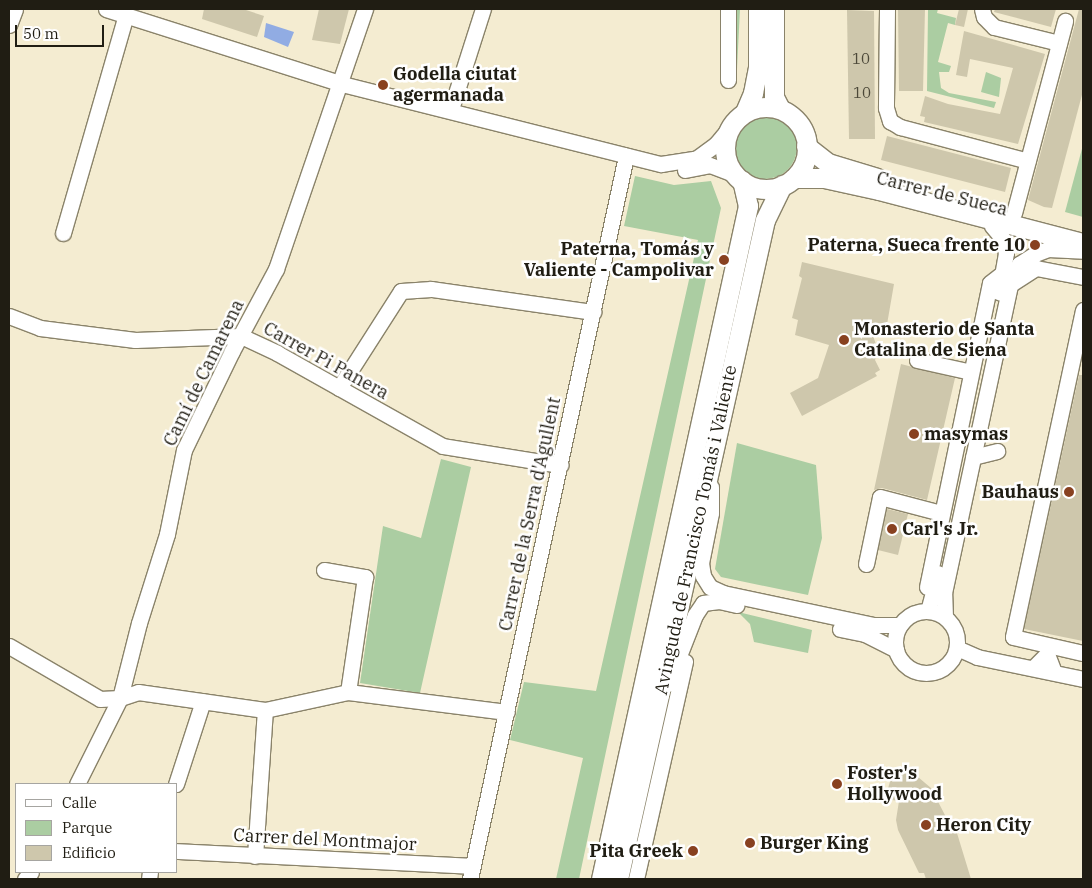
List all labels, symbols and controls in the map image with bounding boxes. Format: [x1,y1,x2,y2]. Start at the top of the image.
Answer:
scale bar [18,15,106,47]
text: 50 m [23,24,59,43]
house number: 10 [852,50,870,68]
place label: Godella ciutat agermanada [393,64,516,106]
marker: Godella ciutat agermanada [377,79,389,91]
house number: 10 [853,84,871,102]
street label: Carrer de Sueca [874,167,1010,221]
place label: Paterna, Sueca frente 10 [808,234,1025,256]
place label: Paterna, Tomás y Valiente - Campolivar [524,239,714,282]
marker: Paterna, Sueca frente 10 [1029,239,1041,251]
marker: Paterna, Tomás y Valiente - Campolivar [718,254,730,266]
street label: Camí de Camarena [159,296,249,450]
street label: Carrer Pi Panera [260,318,392,404]
place label: Monasterio de Santa Catalina de Siena [854,319,1035,362]
marker: Monasterio de Santa Catalina de Siena [838,334,850,346]
street label: Avinguda de Francisco Tomás i Valiente [650,363,742,697]
street label: Carrer de la Serra d'Agullent [495,395,565,633]
place label: masymas [924,423,1008,445]
marker: masymas [908,428,920,440]
place label: Bauhaus [982,481,1059,503]
marker: Bauhaus [1063,486,1075,498]
place label: Carl's Jr. [902,518,978,540]
marker: Carl's Jr. [886,523,898,535]
place label: Foster's Hollywood [847,763,942,806]
marker: Foster's Hollywood [831,778,843,790]
legend [15,783,178,873]
text: Calle [62,793,97,812]
place label: Heron City [936,814,1031,836]
text: Parque [62,818,112,837]
marker: Heron City [920,819,932,831]
street label: Carrer del Montmajor [233,824,417,856]
place label: Burger King [760,832,868,854]
marker: Burger King [744,837,756,849]
place label: Pita Greek [589,840,683,862]
text: Edificio [62,843,116,862]
marker: Pita Greek [687,845,699,857]

